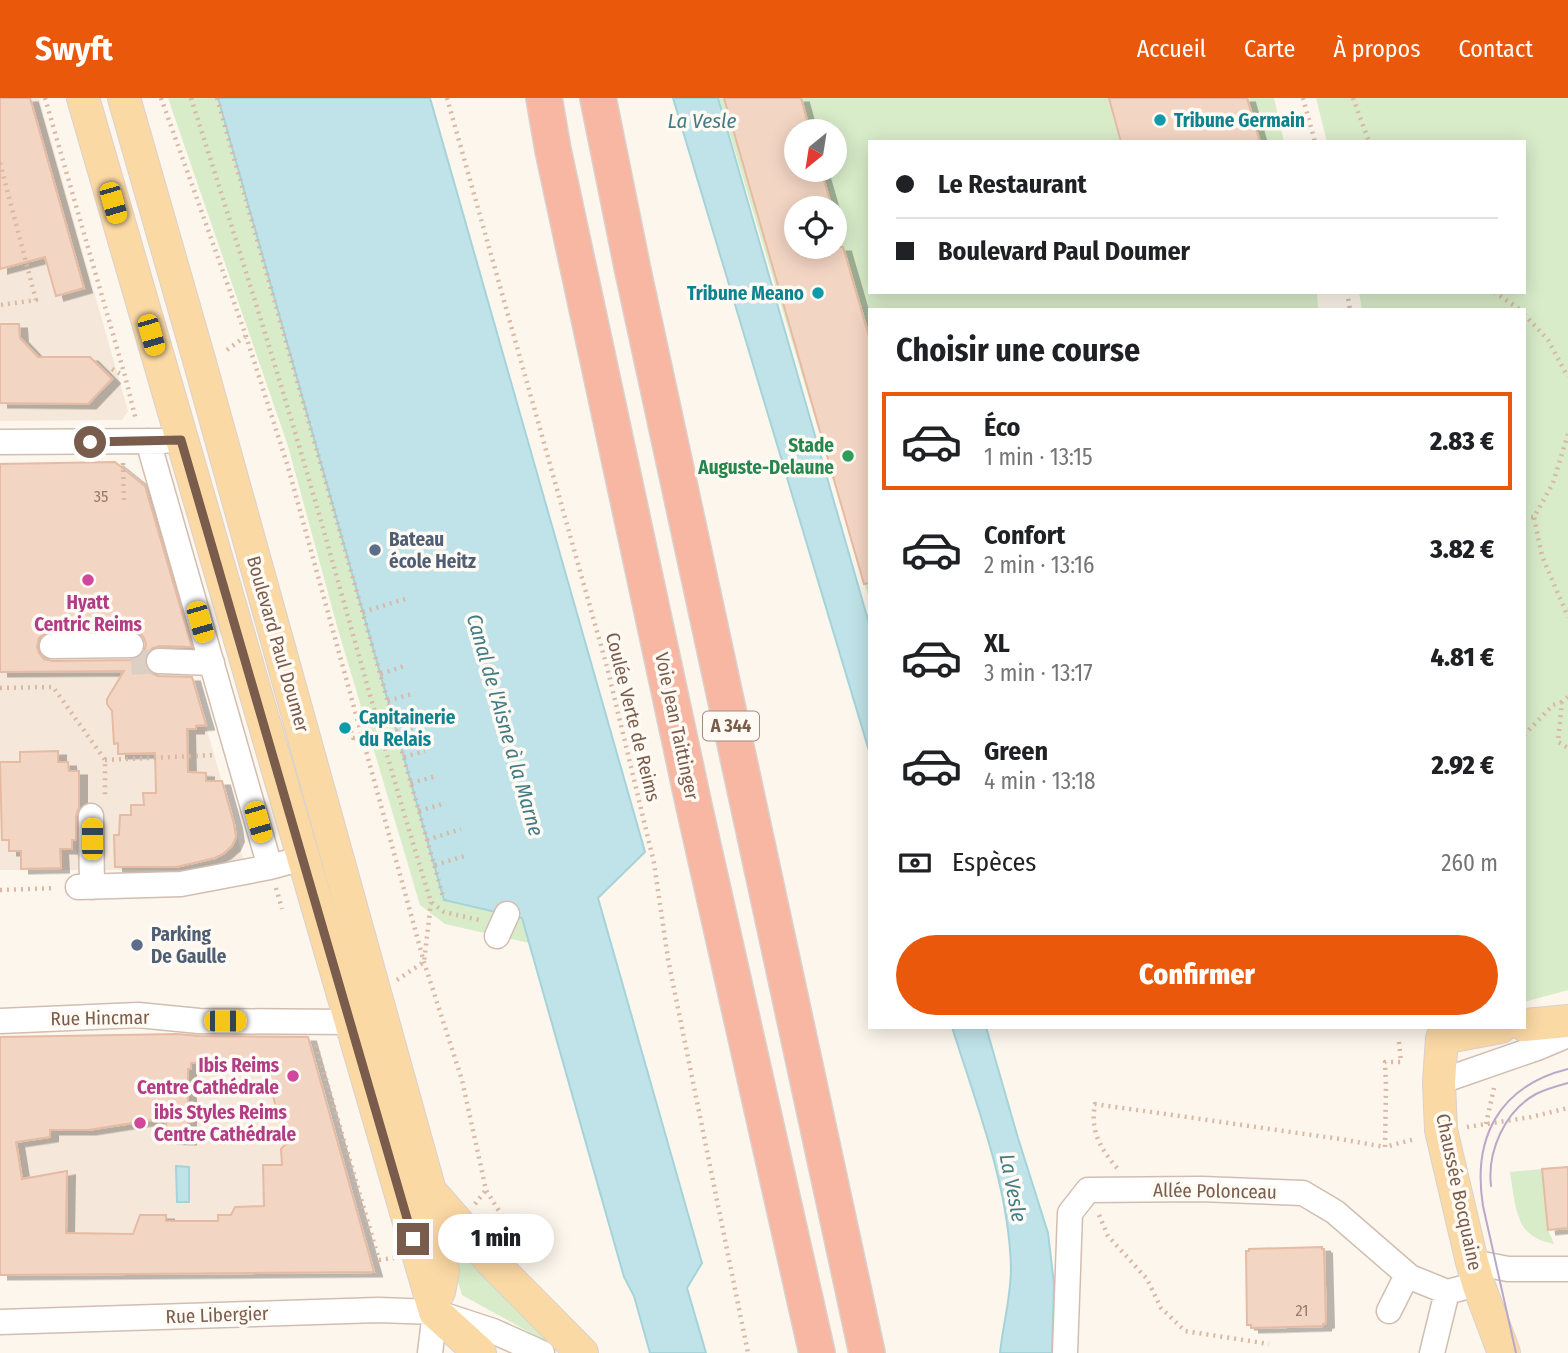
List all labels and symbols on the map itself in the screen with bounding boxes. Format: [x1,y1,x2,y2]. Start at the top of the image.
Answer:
water label: La Vesle [668,108,736,134]
place label: Tribune Germain [1174,109,1305,132]
marker: Tribune Germain [1152,112,1168,128]
north arrow [784,119,847,182]
car [98,180,129,226]
place label: Tribune Meano [687,282,804,305]
marker: Tribune Meano [810,285,826,301]
car [136,312,167,358]
route start [74,426,106,458]
place label: Stade Auguste-Delaune [697,434,834,479]
marker: Stade Auguste-Delaune [840,448,856,464]
house number: 35 [94,487,108,506]
place label: Bateau école Heitz [389,528,476,573]
marker: Bateau école Heitz [367,542,383,558]
street label: Boulevard Paul Doumer [242,553,314,735]
marker: Hyatt Centric Reims [80,572,96,588]
place label: Hyatt Centric Reims [34,591,143,636]
car [185,599,216,645]
water label: Canal de l'Aisne à la Marne [461,611,549,839]
street label: Coulée Verte de Reims [601,630,665,804]
street label: Voie Jean Taittinger [650,650,704,802]
place label: Capitainerie du Relais [359,706,456,751]
road number: A 344 [703,712,759,740]
marker: Capitainerie du Relais [337,720,353,736]
car [243,799,274,845]
car [82,818,103,860]
place label: Parking De Gaulle [151,923,227,968]
marker: Parking De Gaulle [129,937,145,953]
street label: Rue Hincmar [50,1006,150,1030]
car [205,1011,247,1032]
place label: Ibis Reims Centre Cathédrale [137,1054,280,1099]
marker: Ibis Reims Centre Cathédrale [285,1068,301,1084]
place label: ibis Styles Reims Centre Cathédrale [154,1101,296,1146]
street label: Chaussée Bocquaine [1431,1111,1487,1273]
marker: ibis Styles Reims Centre Cathédrale [132,1115,148,1131]
water label: La Vesle [994,1152,1032,1224]
street label: Allée Polonceau [1153,1178,1277,1204]
callout: 1 min [438,1214,553,1264]
route end [397,1223,429,1255]
house number: 21 [1296,1301,1308,1320]
street label: Rue Libergier [165,1302,269,1328]

